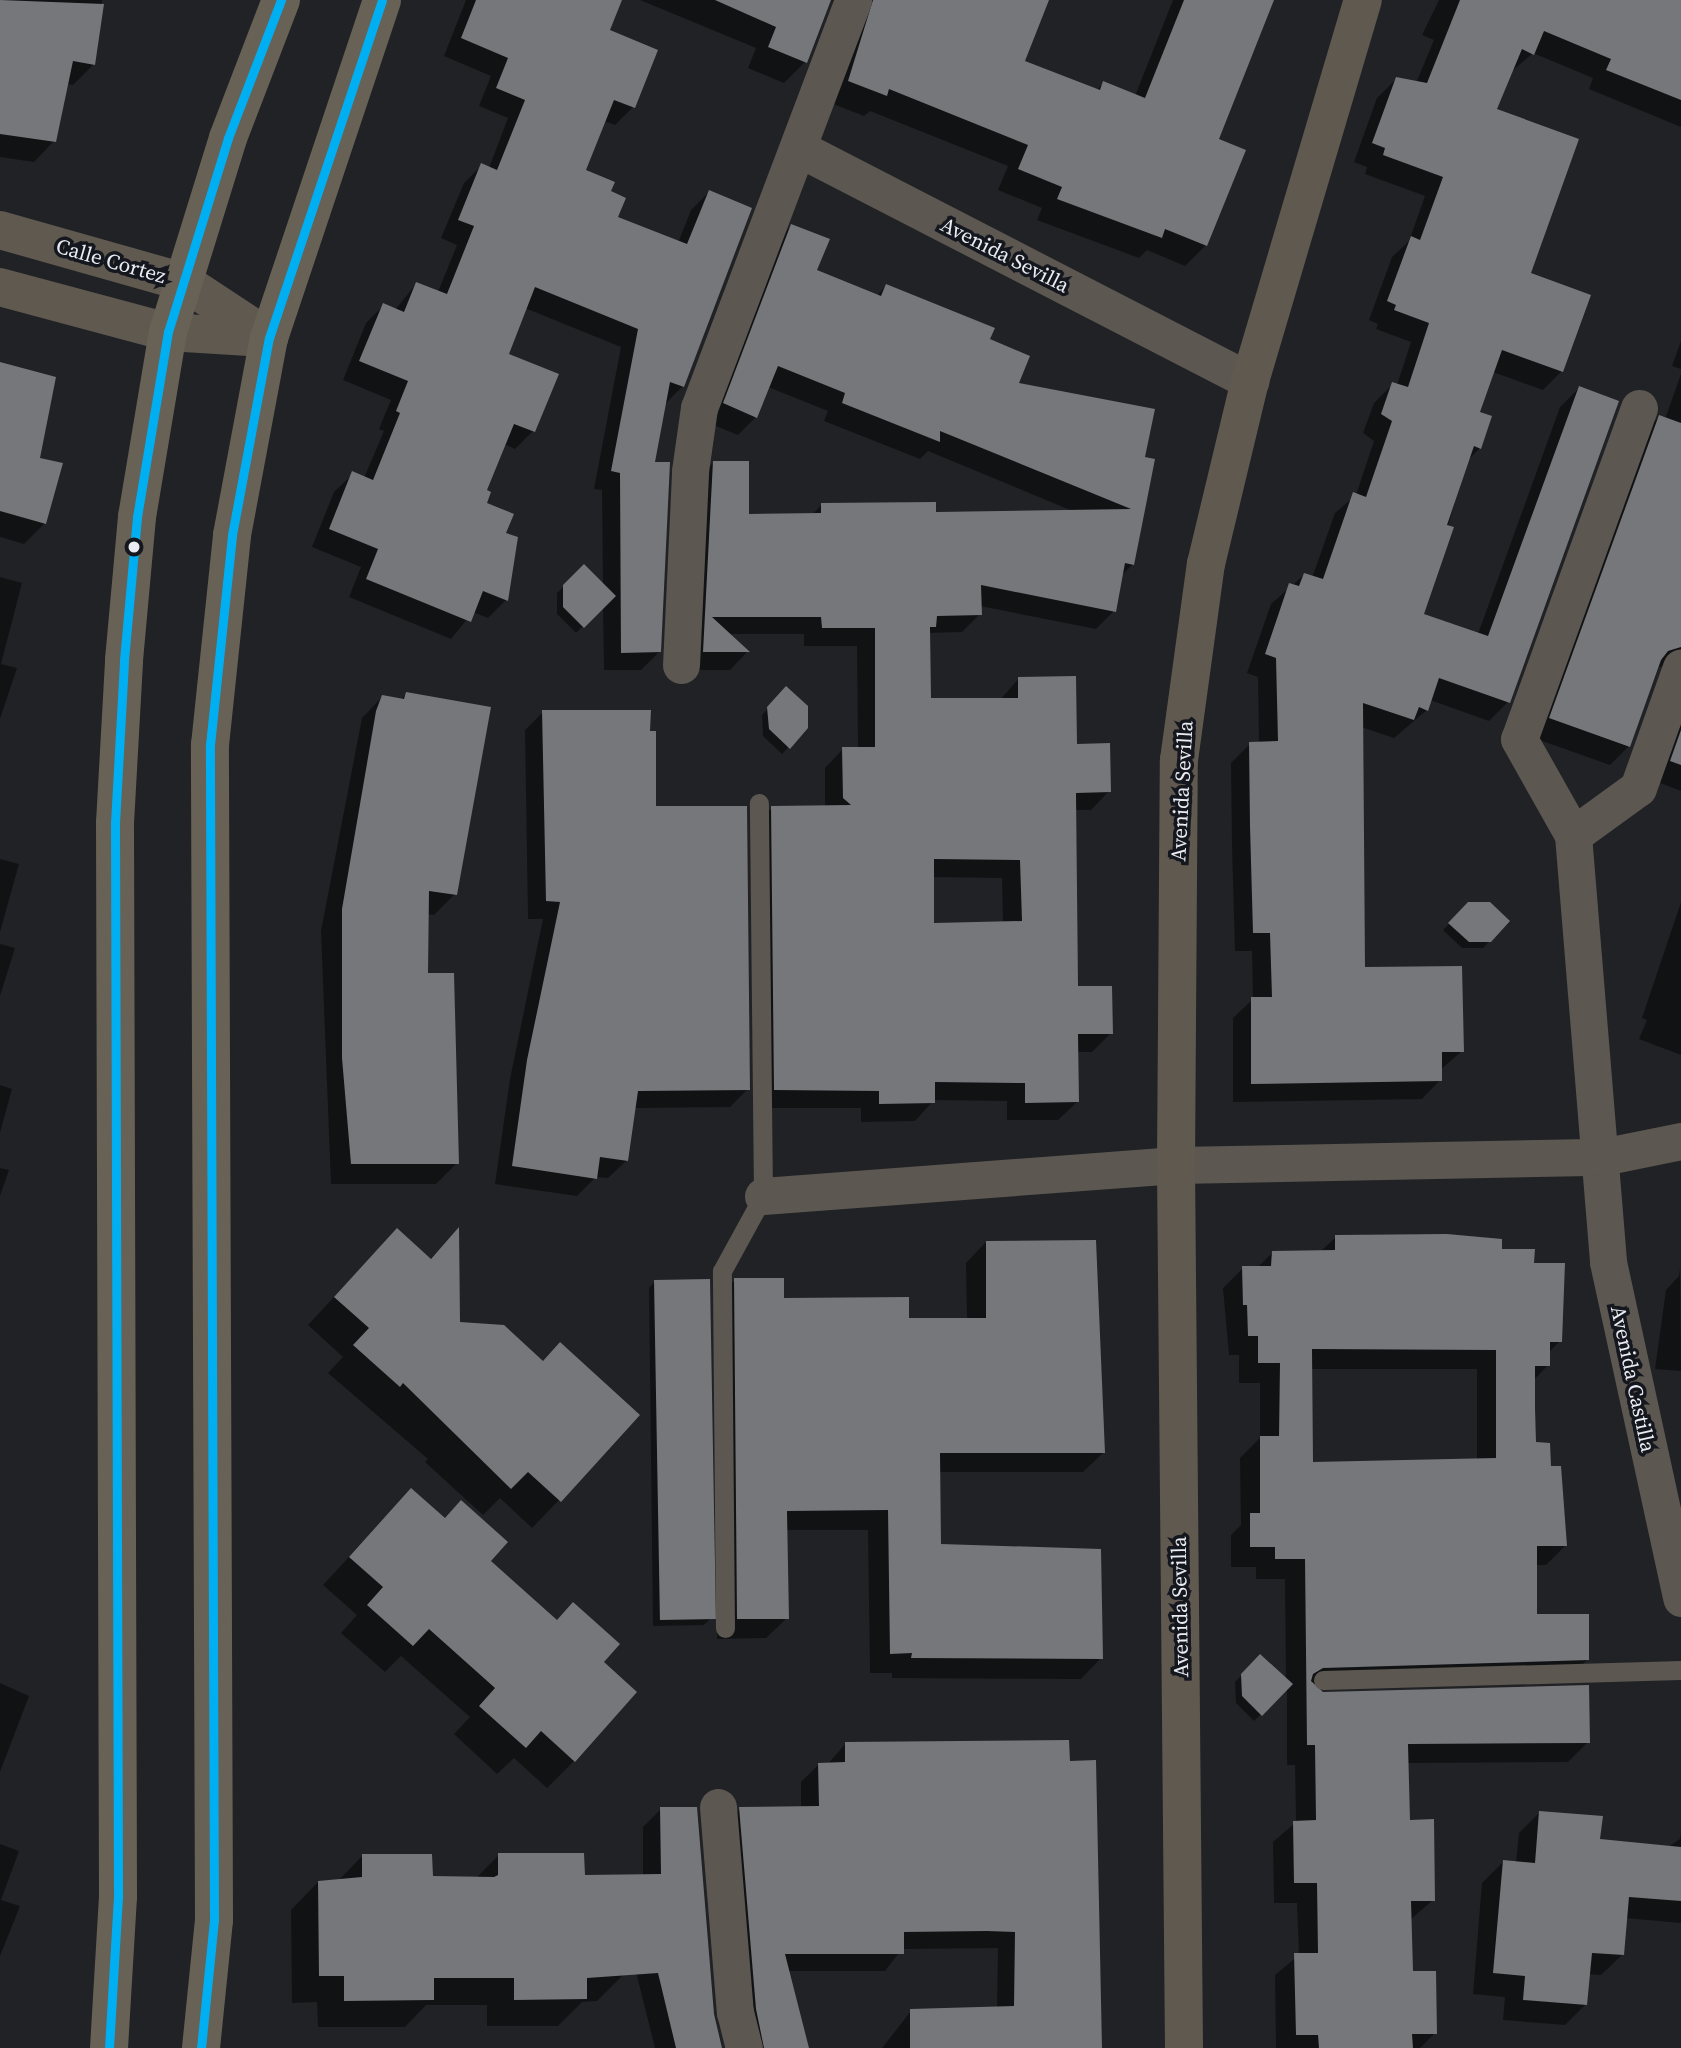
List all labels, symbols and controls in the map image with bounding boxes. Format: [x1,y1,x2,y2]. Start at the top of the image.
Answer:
street label: Avenida Sevilla [936,212,1074,298]
street label: Calle Cortez [53,233,169,289]
unlabelled marker [127,540,141,554]
street label: Avenida Sevilla [1166,720,1198,862]
street label: Avenida Castilla [1605,1304,1661,1454]
street label: Avenida Sevilla [1166,1536,1194,1678]

